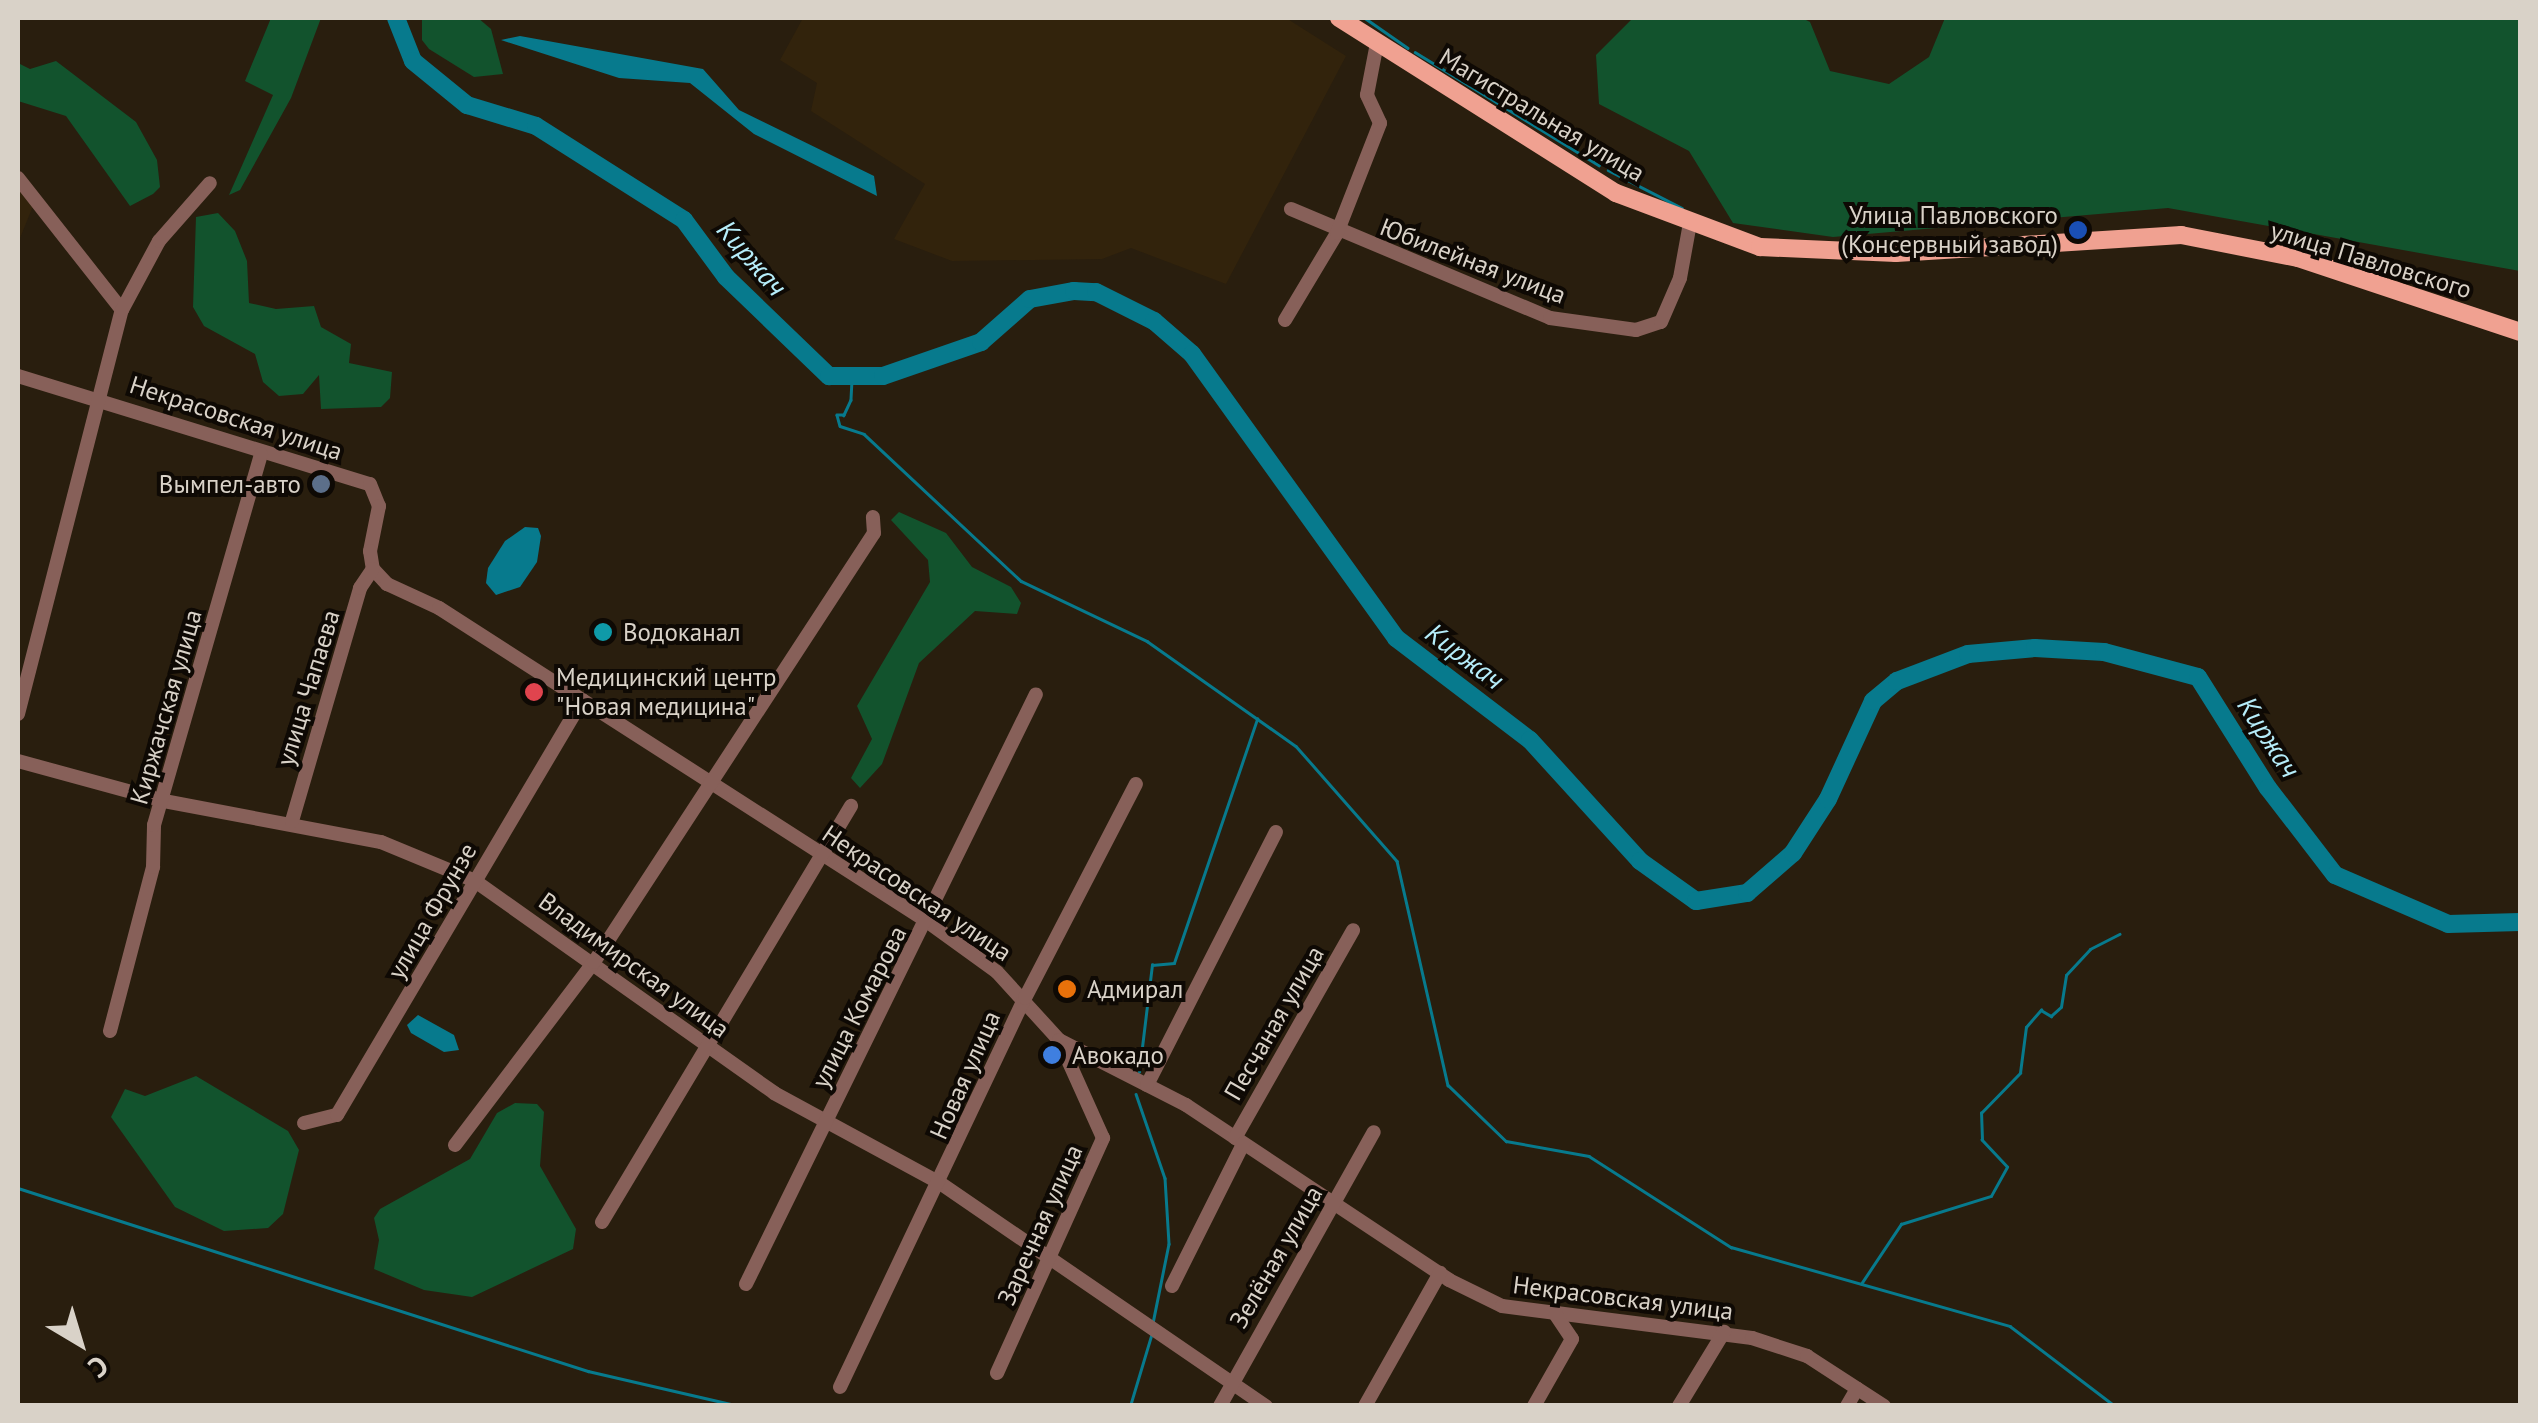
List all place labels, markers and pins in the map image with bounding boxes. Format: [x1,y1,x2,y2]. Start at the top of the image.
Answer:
place label: Улица Павловского (Консервный завод) [1841,201,2058,260]
marker: Улица Павловского (Консервный завод) [2067,219,2089,241]
place label: Вымпел-авто [159,469,301,499]
marker: Вымпел-авто [310,473,332,495]
place label: Водоканал [623,617,741,647]
marker: Водоканал [592,621,614,643]
place label: Медицинский центр "Новая медицина" [556,663,777,722]
marker: Медицинский центр "Новая медицина" [521,679,547,705]
place label: Адмирал [1087,974,1183,1004]
marker: Адмирал [1056,978,1078,1000]
place label: Авокадо [1072,1040,1164,1070]
marker: Авокадо [1041,1044,1063,1066]

